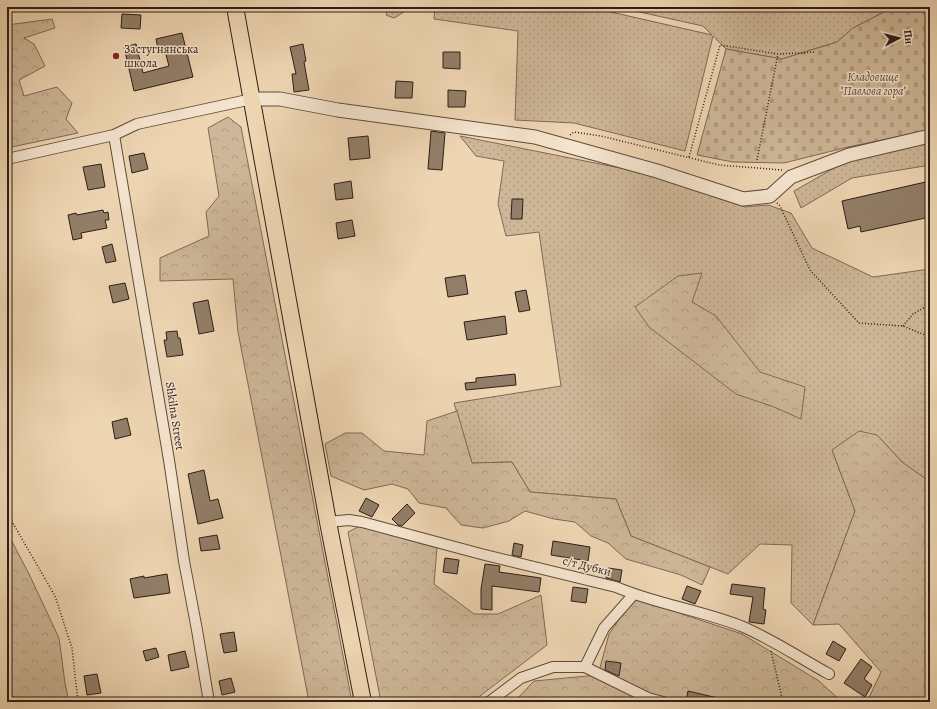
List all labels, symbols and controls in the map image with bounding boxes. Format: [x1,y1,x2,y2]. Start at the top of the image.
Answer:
north arrow [879,18,919,58]
text: Пн [900,29,917,45]
place label: Застугнянська школа [124,41,199,71]
marker: Застугнянська школа [111,51,121,61]
park label: Кладовище "Павлова гора" [840,69,907,99]
street label: Shkilna Street [162,381,188,451]
street label: с/т Дубки [561,552,613,580]

